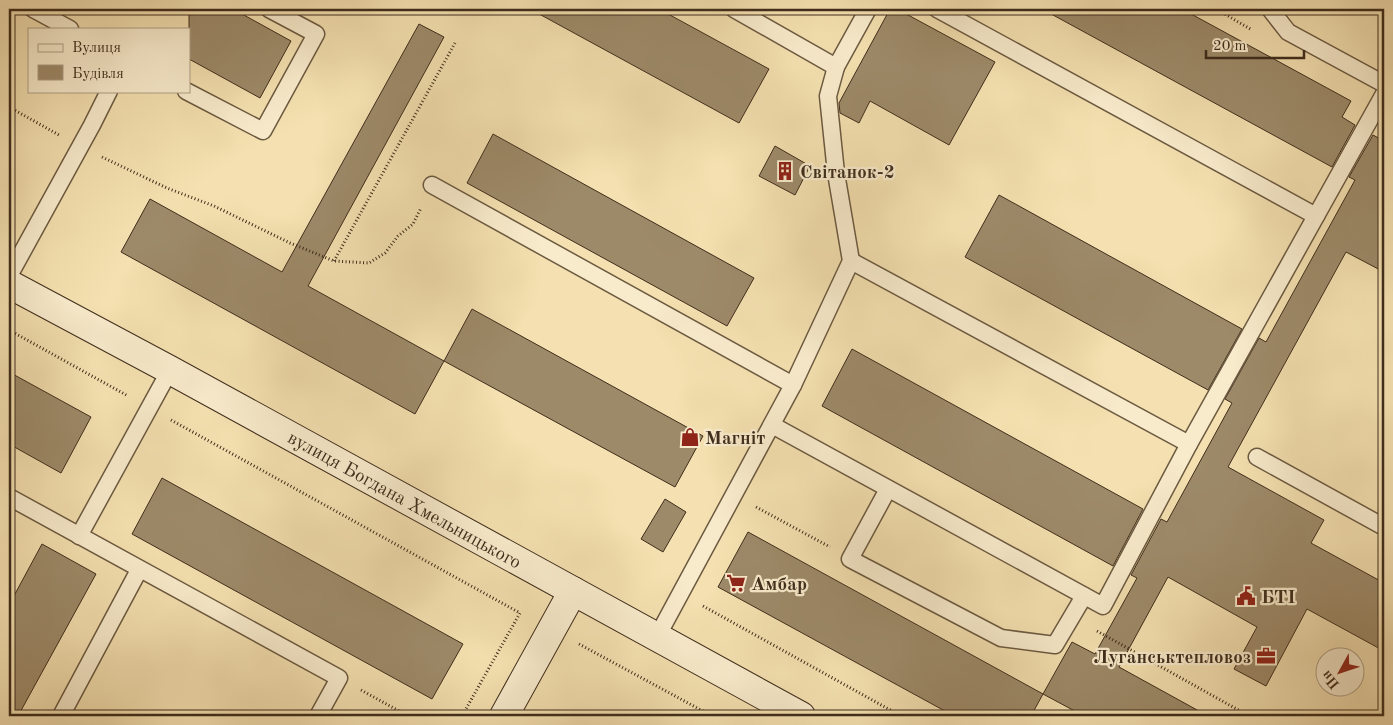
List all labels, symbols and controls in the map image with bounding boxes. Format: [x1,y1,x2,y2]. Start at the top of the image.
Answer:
legend [28,28,190,92]
scale bar [1206,28,1303,60]
text: 20 m [1213,39,1247,54]
text: Вулиця [72,41,121,56]
text: Будівля [72,67,124,82]
building icon: Світанок-2 [774,160,796,182]
place label: Світанок-2 [800,164,895,183]
shop icon: Магніт [679,426,701,448]
street label: вулиця Богдана Хмельницького [284,429,524,573]
place label: Магніт [705,430,766,449]
supermarket icon: Амбар [725,572,747,594]
place label: Амбар [751,576,807,595]
public building icon: БТІ [1235,585,1257,607]
place label: БТІ [1261,589,1296,608]
office icon: Луганськтепловоз [1255,645,1277,667]
north arrow [1316,648,1366,698]
place label: Луганськтепловоз [1094,649,1251,668]
text: Пн [1319,668,1342,692]

